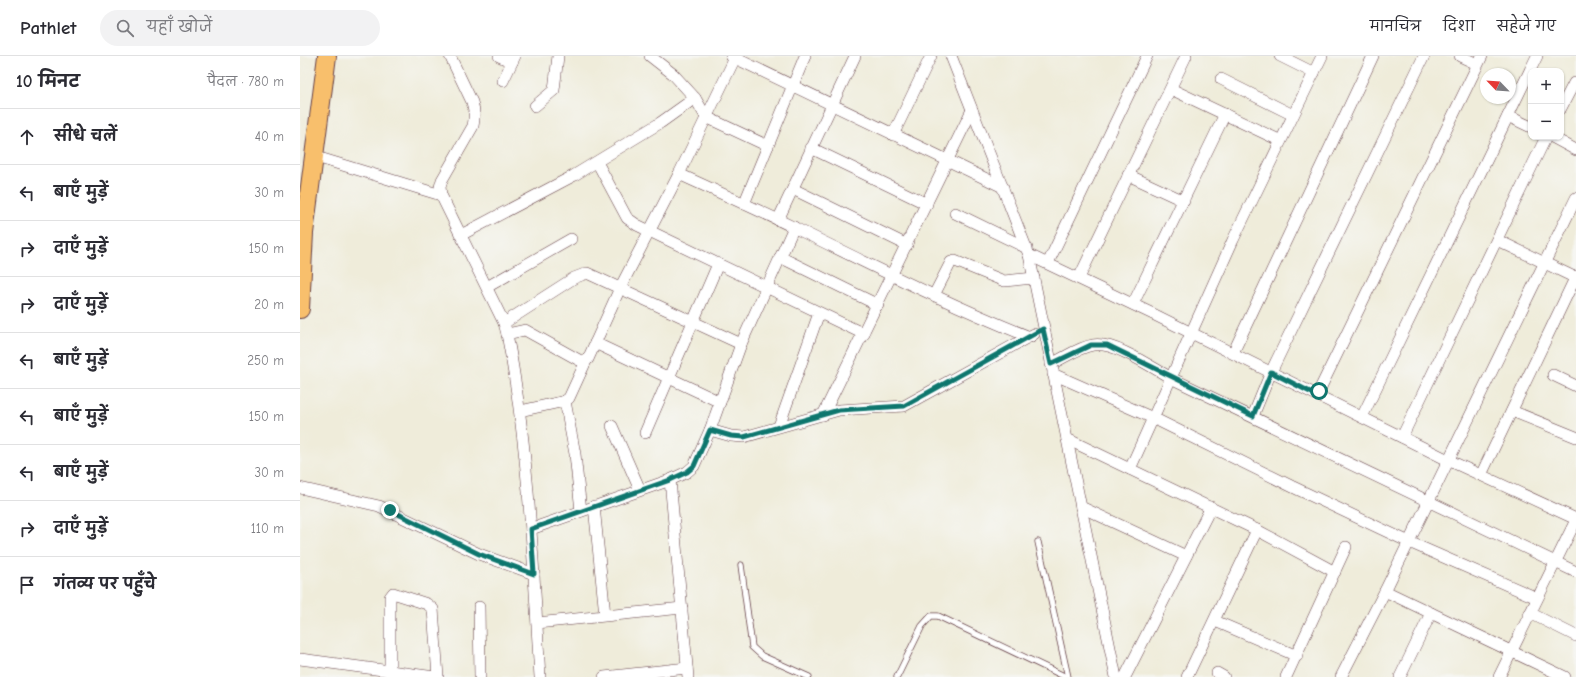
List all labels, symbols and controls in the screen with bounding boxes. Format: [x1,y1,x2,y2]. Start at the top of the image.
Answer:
search box [100,10,380,46]
text: Pathlet [20,17,76,39]
icon: search [114,17,136,39]
text: यहाँ खोजें [146,18,212,36]
text: मानचित्र [1370,18,1421,35]
text: दिशा [1443,18,1475,35]
text: सहेजे गए [1497,18,1556,35]
north arrow [1480,68,1516,104]
map controls [1528,68,1564,140]
button: + [1528,68,1564,104]
text: 10 मिनट [16,72,80,91]
text: पैदल · 780 m [207,74,284,89]
button: − [1528,104,1564,140]
icon: ahead [16,126,38,148]
text: सीधे चलें [54,127,117,145]
text: 40 m [255,129,284,144]
icon: left [16,182,38,204]
text: बाएँ मुड़ें [54,183,108,201]
text: 30 m [254,185,284,200]
icon: right [16,238,38,260]
text: दाएँ मुड़ें [54,239,108,257]
text: 150 m [249,241,284,256]
icon: right [16,294,38,316]
text: दाएँ मुड़ें [54,295,108,313]
text: 20 m [254,297,284,312]
icon: left [16,350,38,372]
text: बाएँ मुड़ें [54,351,108,369]
text: 250 m [247,353,284,368]
route start [1310,382,1328,400]
icon: left [16,406,38,428]
text: बाएँ मुड़ें [54,407,108,425]
text: 150 m [249,409,284,424]
icon: left [16,462,38,484]
text: बाएँ मुड़ें [54,463,108,481]
text: 30 m [254,465,284,480]
route end [381,501,399,519]
icon: right [16,518,38,540]
text: दाएँ मुड़ें [54,519,108,537]
text: 110 m [251,521,284,536]
icon: arrive [16,574,38,596]
text: गंतव्य पर पहुँचे [54,575,156,593]

